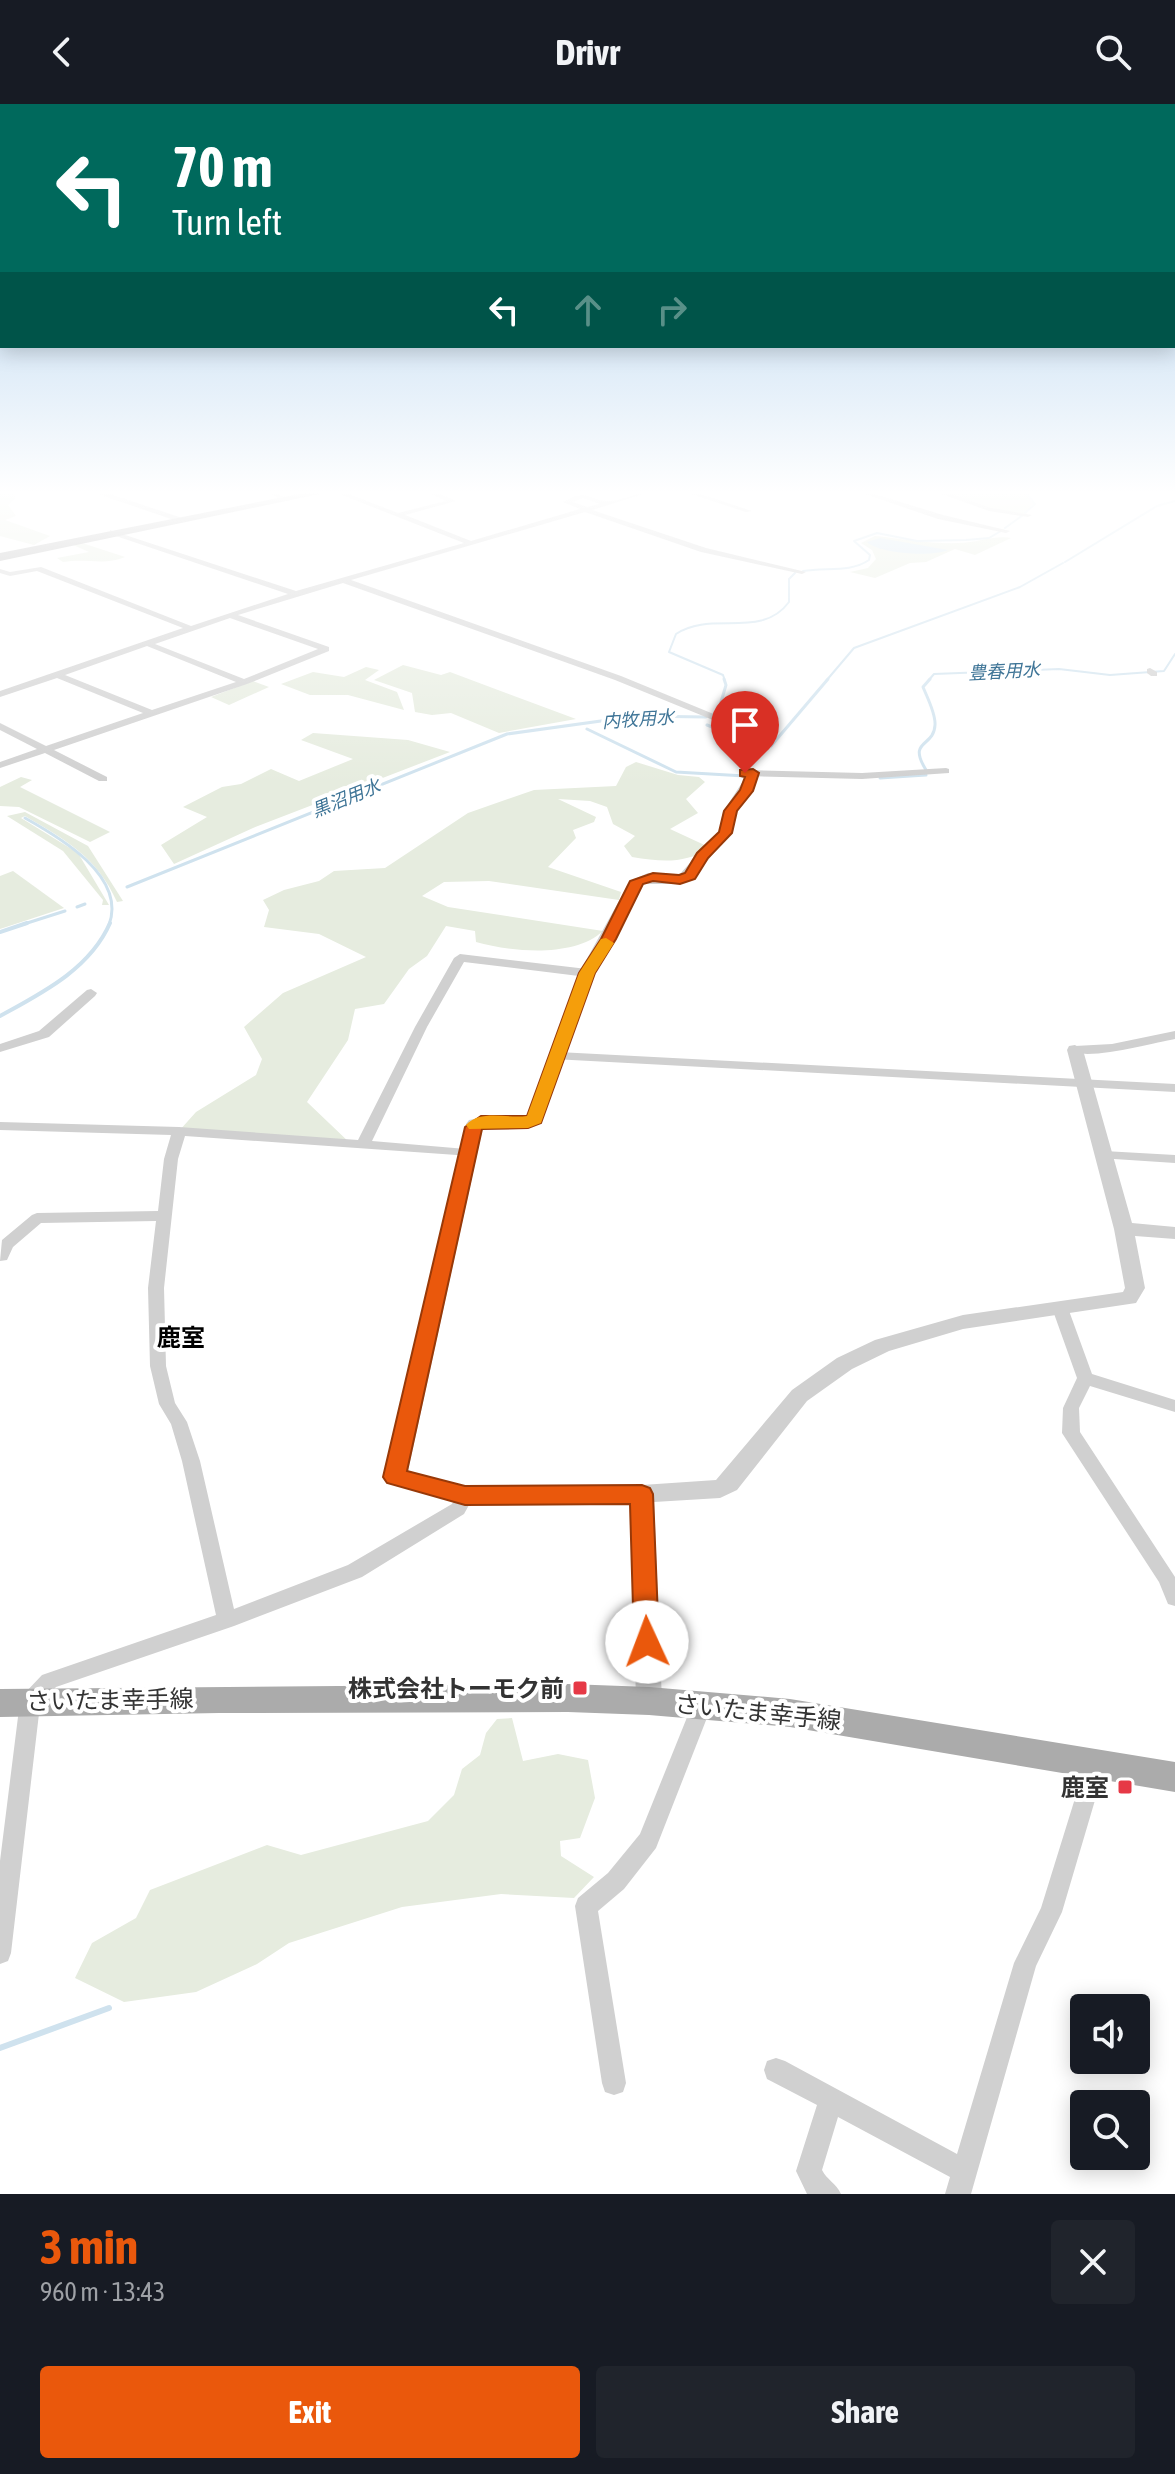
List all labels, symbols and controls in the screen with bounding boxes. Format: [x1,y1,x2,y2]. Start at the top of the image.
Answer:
icon: back [40,30,84,74]
icon: search [1091,30,1135,74]
text: Drivr [555,31,620,73]
text: 70 m [172,135,273,199]
icon: left [40,136,144,240]
text: Turn left [172,201,282,243]
icon: left [482,288,526,332]
icon: ahead [566,288,610,332]
icon: right [650,288,694,332]
water label: 豊春用水 [967,659,1042,683]
pin [711,691,779,773]
icon: arrive [723,703,767,747]
water label: 内牧用水 [601,706,677,732]
water label: 黒沼用水 [309,774,385,821]
district label: 鹿室 [157,1324,205,1351]
position arrow [605,1600,689,1684]
place label: 株式会社トーモク前 [348,1675,564,1702]
marker: 株式会社トーモク前 [571,1679,589,1697]
street label: さいたま幸手線 [26,1685,194,1715]
street label: さいたま幸手線 [673,1690,843,1734]
place label: 鹿室 [1061,1774,1109,1801]
marker: 鹿室 [1116,1778,1134,1796]
map controls [1070,1994,1150,2170]
button: sound [1070,1994,1150,2074]
button: search [1070,2090,1150,2170]
text: 3 min [40,2219,138,2274]
button: close [1051,2220,1135,2304]
text: 960 m · 13:43 [40,2277,165,2307]
button: Exit [40,2366,580,2458]
button: Share [596,2366,1135,2458]

